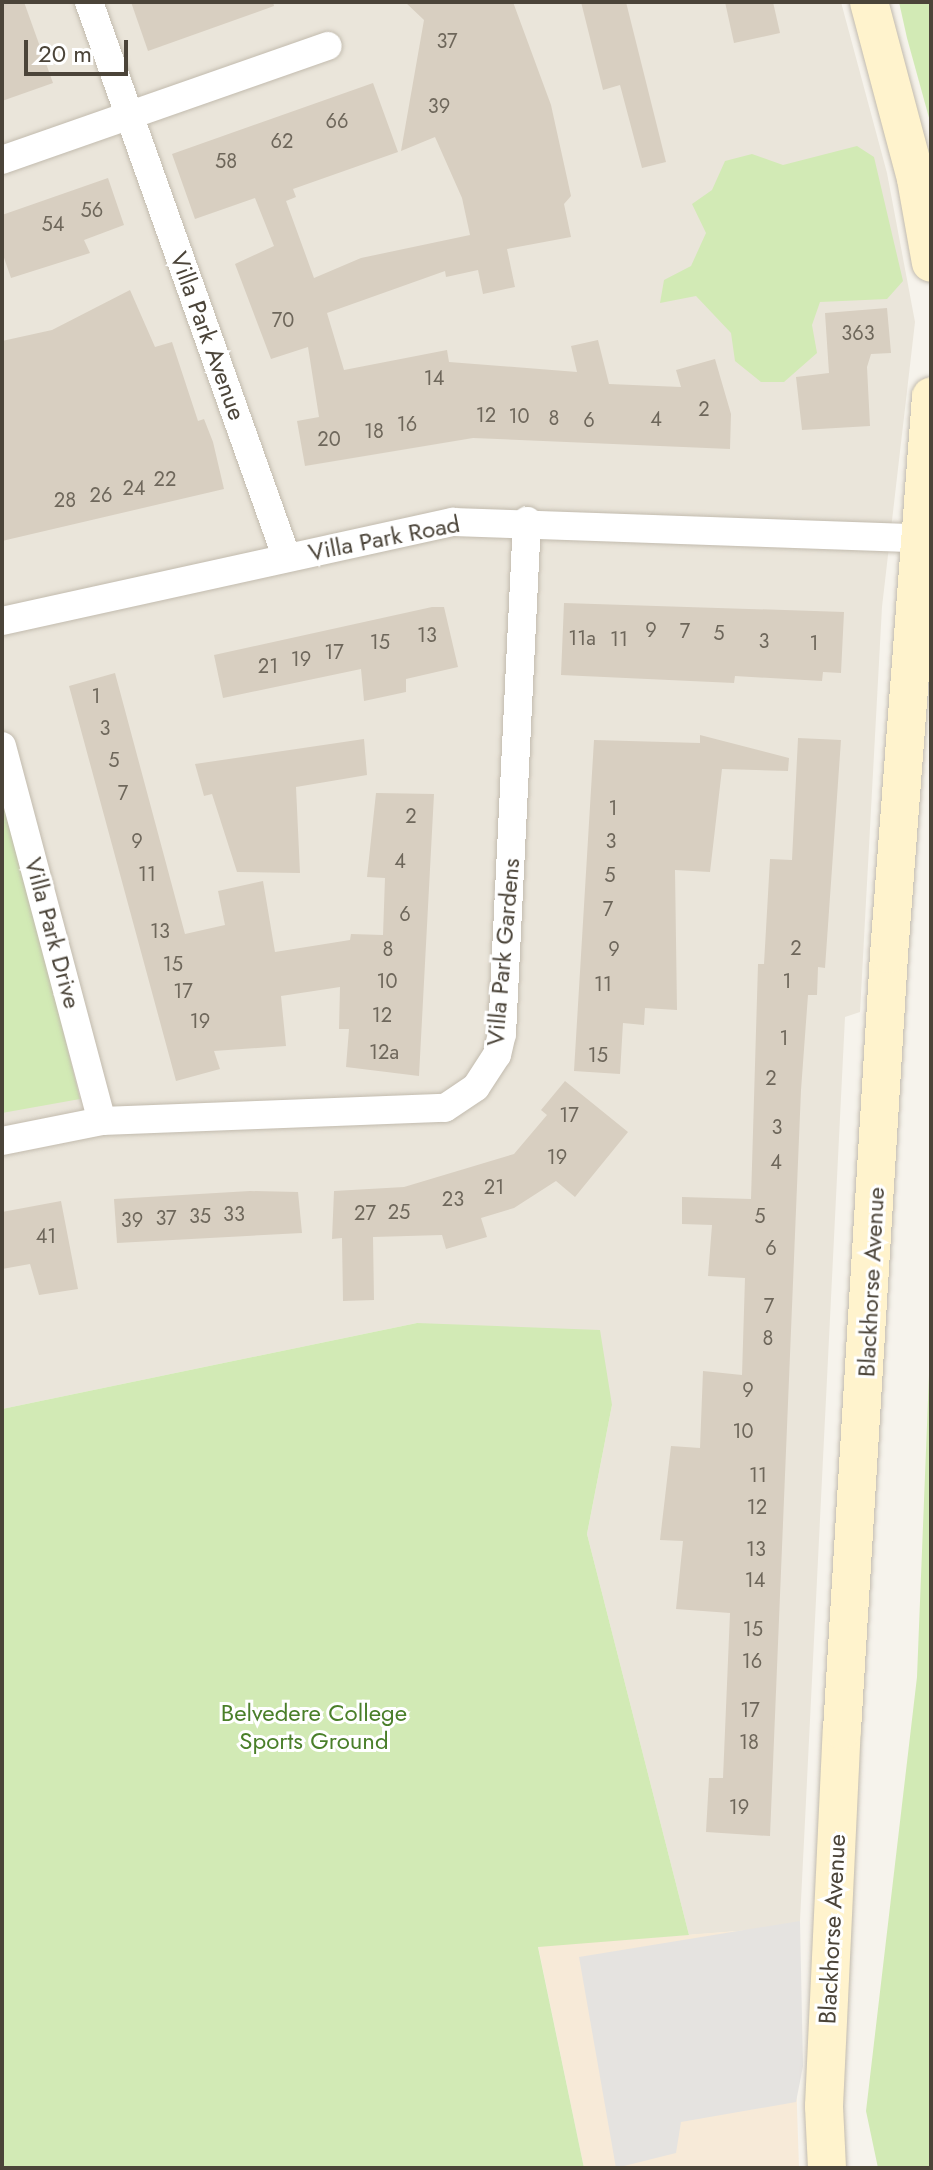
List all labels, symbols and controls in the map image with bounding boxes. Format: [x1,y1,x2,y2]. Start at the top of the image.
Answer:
scale bar [28,24,132,74]
house number: 37 [436,29,458,53]
text: 20 m [38,36,92,71]
house number: 39 [428,94,450,118]
house number: 66 [325,109,349,133]
house number: 62 [271,129,293,153]
house number: 58 [215,149,237,173]
house number: 56 [81,198,103,222]
house number: 54 [42,212,64,236]
street label: Villa Park Avenue [164,248,252,424]
house number: 70 [272,308,294,332]
house number: 363 [841,321,875,345]
house number: 14 [424,366,444,390]
house number: 2 [698,397,710,421]
house number: 12 [476,403,496,427]
house number: 10 [509,404,529,428]
house number: 8 [549,406,559,430]
house number: 4 [650,407,662,431]
house number: 6 [583,408,595,432]
house number: 16 [397,412,417,436]
house number: 18 [364,419,384,443]
house number: 20 [317,427,341,451]
house number: 22 [154,467,176,491]
house number: 24 [122,476,146,500]
house number: 26 [90,483,112,507]
house number: 28 [54,488,76,512]
street label: Villa Park Road [306,509,462,567]
house number: 9 [645,618,657,642]
house number: 7 [680,619,690,643]
house number: 5 [713,621,725,645]
house number: 13 [417,623,437,647]
house number: 11a [568,626,596,650]
house number: 11 [610,627,628,651]
house number: 3 [759,629,769,653]
house number: 15 [370,630,390,654]
house number: 1 [810,631,818,655]
house number: 17 [324,640,344,664]
house number: 19 [291,647,311,671]
house number: 21 [258,654,278,678]
house number: 1 [92,684,100,708]
house number: 3 [100,716,110,740]
house number: 5 [108,748,120,772]
house number: 7 [118,781,128,805]
house number: 1 [609,796,617,820]
house number: 2 [405,804,417,828]
house number: 9 [131,829,143,853]
house number: 3 [606,829,616,853]
house number: 4 [394,849,406,873]
street label: Villa Park Drive [19,854,87,1012]
street label: Villa Park Gardens [480,857,526,1047]
house number: 11 [138,862,156,886]
house number: 5 [604,863,616,887]
house number: 7 [603,897,613,921]
house number: 6 [399,902,411,926]
house number: 13 [150,919,170,943]
house number: 2 [790,936,802,960]
house number: 8 [383,937,393,961]
house number: 9 [608,937,620,961]
house number: 15 [163,952,183,976]
house number: 10 [377,969,397,993]
house number: 1 [783,969,791,993]
house number: 11 [594,972,612,996]
house number: 17 [173,979,193,1003]
house number: 12 [372,1003,392,1027]
house number: 19 [190,1009,210,1033]
house number: 1 [780,1026,788,1050]
house number: 12a [369,1040,399,1064]
house number: 15 [588,1043,608,1067]
house number: 2 [765,1066,777,1090]
house number: 17 [559,1103,579,1127]
house number: 3 [772,1115,782,1139]
house number: 19 [547,1145,567,1169]
house number: 4 [770,1150,782,1174]
house number: 21 [484,1175,504,1199]
street label: Blackhorse Avenue [852,1186,890,1378]
house number: 23 [442,1187,464,1211]
house number: 25 [388,1200,410,1224]
house number: 27 [354,1201,376,1225]
house number: 33 [223,1202,245,1226]
house number: 35 [189,1204,211,1228]
house number: 5 [754,1204,766,1228]
house number: 37 [155,1206,177,1230]
house number: 39 [121,1208,143,1232]
house number: 41 [36,1224,56,1248]
house number: 6 [765,1236,777,1260]
house number: 7 [764,1294,774,1318]
house number: 8 [763,1326,773,1350]
house number: 9 [742,1378,754,1402]
house number: 10 [733,1419,753,1443]
house number: 11 [749,1463,767,1487]
house number: 12 [747,1495,767,1519]
house number: 13 [746,1537,766,1561]
house number: 14 [745,1568,765,1592]
house number: 15 [743,1617,763,1641]
house number: 16 [742,1649,762,1673]
house number: 17 [740,1698,760,1722]
park label: Belvedere College Sports Ground [221,1699,407,1755]
house number: 18 [739,1730,759,1754]
house number: 19 [729,1795,749,1819]
street label: Blackhorse Avenue [813,1833,851,2025]

